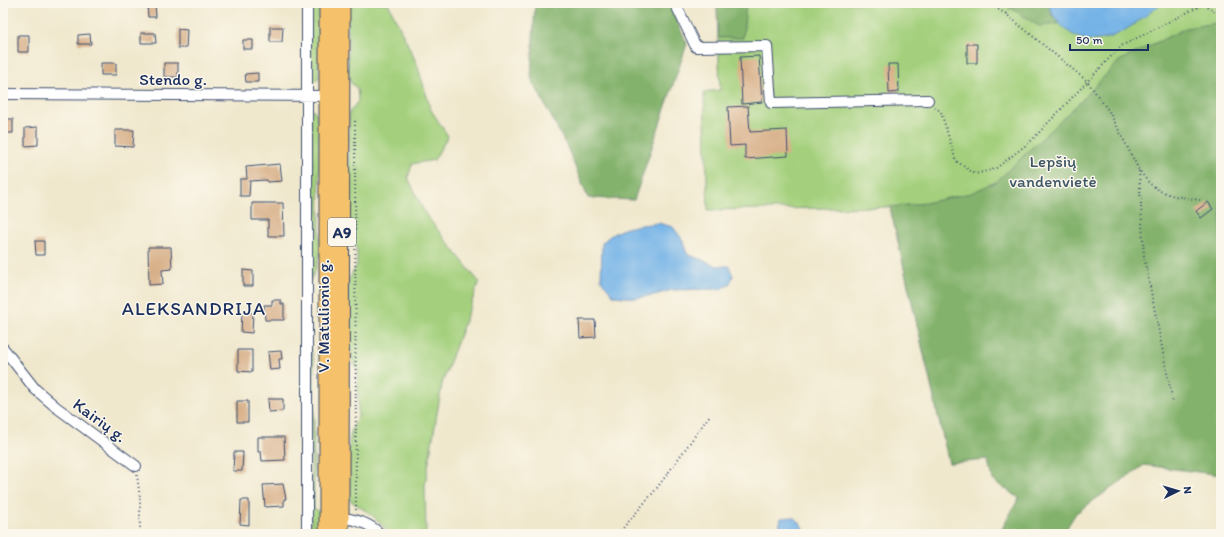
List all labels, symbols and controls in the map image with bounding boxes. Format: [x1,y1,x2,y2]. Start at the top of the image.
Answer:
scale bar [1070,26,1148,52]
text: 50 m [1076,33,1102,47]
street label: Stendo g. [139,69,207,89]
park label: Lepšių vandenvietė [1009,151,1097,191]
road number: A9 [328,218,356,246]
street label: V. Matulionio g. [313,259,333,373]
district label: ALEKSANDRIJA [122,297,266,320]
street label: Kairių g. [69,394,131,446]
north arrow [1158,471,1198,511]
text: N [1181,486,1194,494]

